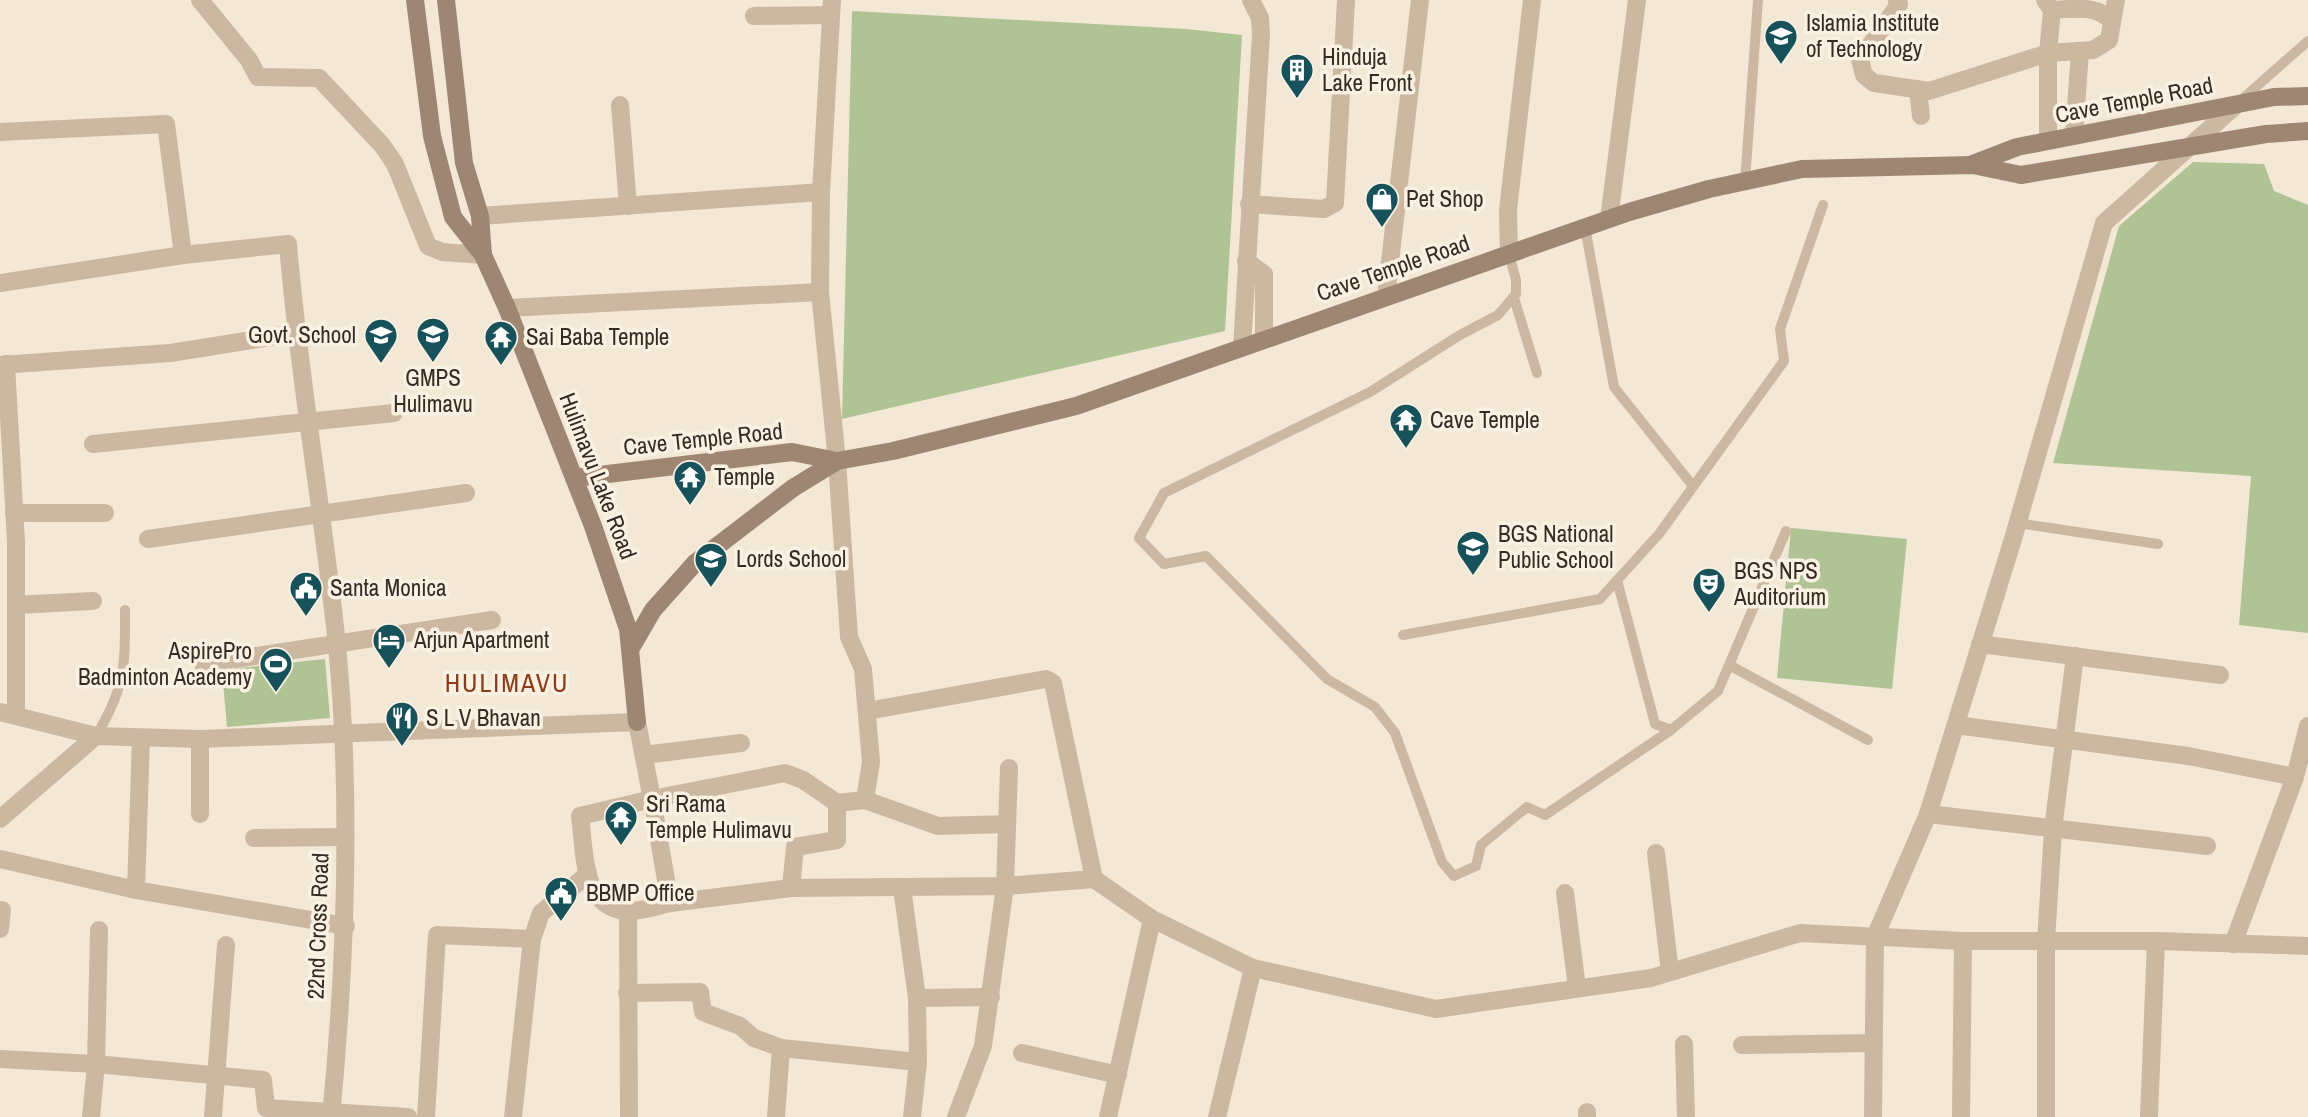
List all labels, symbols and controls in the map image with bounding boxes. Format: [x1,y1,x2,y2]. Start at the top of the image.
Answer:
place label: Islamia Institute of Technology [1806,7,1939,64]
school or university icon: Islamia Institute of Technology [1762,17,1800,66]
place label: Hinduja Lake Front [1322,41,1412,98]
building icon: Hinduja Lake Front [1278,51,1316,100]
street label: Cave Temple Road [2052,69,2215,130]
shop icon: Pet Shop [1363,180,1401,229]
place label: Pet Shop [1406,183,1484,214]
street label: Cave Temple Road [1312,227,1474,308]
school or university icon: GMPS Hulimavu [414,315,452,364]
school or university icon: Govt. School [362,316,400,365]
temple icon: Sai Baba Temple [482,318,520,367]
place label: Govt. School [248,319,356,350]
place label: Sai Baba Temple [526,321,669,352]
place label: GMPS Hulimavu [393,362,473,419]
street label: Hulimavu Lake Road [552,388,644,564]
temple icon: Cave Temple [1387,401,1425,450]
place label: Cave Temple [1430,404,1540,435]
street label: Cave Temple Road [622,415,784,462]
temple icon: Temple [671,458,709,507]
place label: Temple [714,461,775,492]
place label: BGS National Public School [1498,518,1613,575]
school or university icon: BGS National Public School [1454,528,1492,577]
school or university icon: Lords School [692,540,730,589]
place label: Lords School [736,543,846,574]
place label: BGS NPS Auditorium [1733,555,1826,612]
theatre icon: BGS NPS Auditorium [1690,565,1728,614]
public building icon: Santa Monica [287,569,325,618]
place label: Santa Monica [330,572,447,603]
hotel icon: Arjun Apartment [370,621,408,670]
place label: Arjun Apartment [413,624,549,655]
place label: AspirePro Badminton Academy [78,635,253,692]
sports icon: AspirePro Badminton Academy [257,645,295,694]
district label: HULIMAVU [445,665,569,700]
restaurant icon: S L V Bhavan [383,699,421,748]
place label: S L V Bhavan [426,702,541,733]
place label: Sri Rama Temple Hulimavu [646,788,792,845]
temple icon: Sri Rama Temple Hulimavu [602,798,640,847]
street label: 22nd Cross Road [299,852,336,1000]
public building icon: BBMP Office [542,874,580,923]
place label: BBMP Office [586,877,694,908]

